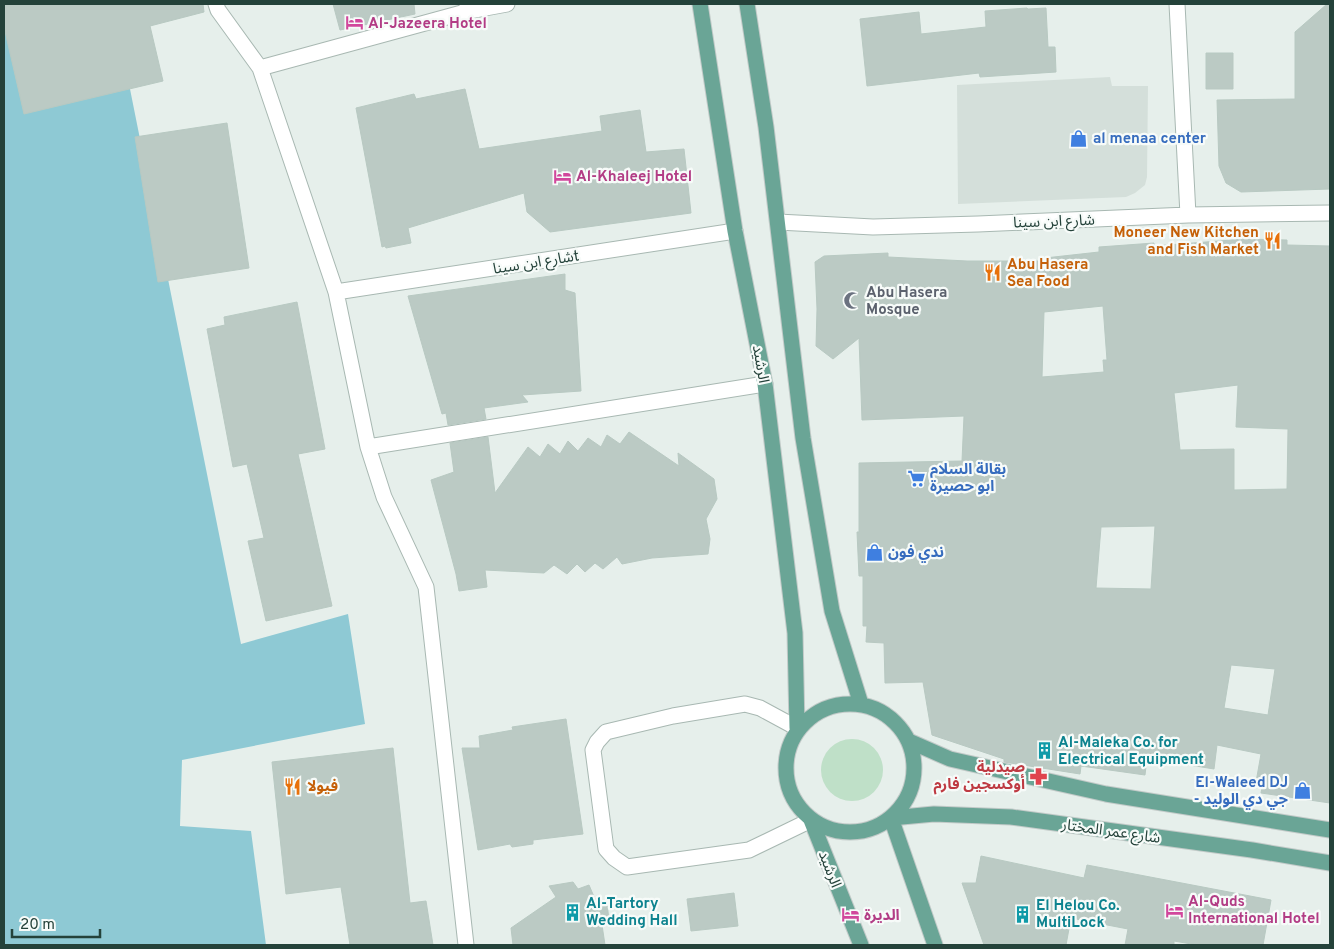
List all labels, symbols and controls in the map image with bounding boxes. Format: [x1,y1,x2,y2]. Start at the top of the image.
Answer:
hotel icon: Al-Jazeera Hotel [344,13,364,33]
place label: Al-Jazeera Hotel [368,15,487,34]
shop icon: al menaa center [1069,128,1089,148]
place label: al menaa center [1093,130,1207,149]
hotel icon: Al-Khaleej Hotel [552,166,572,186]
place label: Al-Khaleej Hotel [576,168,692,187]
street label: شارع ابن سينا [1013,212,1095,234]
place label: Moneer New Kitchen and Fish Market [1113,224,1259,260]
restaurant icon: Moneer New Kitchen and Fish Market [1263,231,1283,251]
street label: شارع ابن سيناt [492,247,581,281]
place label: Abu Hasera Sea Food [1007,256,1088,292]
restaurant icon: Abu Hasera Sea Food [983,263,1003,283]
place label: Abu Hasera Mosque [866,284,947,320]
mosque icon: Abu Hasera Mosque [842,291,862,311]
street label: الرشيد [747,344,772,385]
place label: بقالة السلام ابو حصيرة [930,461,1006,497]
supermarket icon: بقالة السلام ابو حصيرة [906,468,926,488]
shop icon: ندي فون [864,542,884,562]
place label: ندي فون [888,544,944,563]
place label: Al-Maleka Co. for Electrical Equipment [1058,734,1204,770]
building icon: Al-Maleka Co. for Electrical Equipment [1034,741,1054,761]
place label: صيدلية أوكسجين فارم [933,759,1025,795]
pharmacy icon: صيدلية أوكسجين فارم [1029,766,1049,786]
place label: El-Waleed DJ - جي دي الوليد [1193,774,1289,810]
restaurant icon: فيولا [283,776,303,796]
place label: فيولا [307,778,338,797]
shop icon: El-Waleed DJ - جي دي الوليد [1292,781,1312,801]
street label: شارع عمر المختار [1059,816,1162,850]
street label: الرشيد [813,848,844,891]
place label: Al-Quds International Hotel [1188,893,1320,929]
place label: Al-Tartory Wedding Hall [586,895,678,931]
place label: El Helou Co. MultiLock [1036,897,1120,933]
hotel icon: Al-Quds International Hotel [1164,900,1184,920]
building icon: Al-Tartory Wedding Hall [562,902,582,922]
building icon: El Helou Co. MultiLock [1012,904,1032,924]
hotel icon: الديرة [840,905,860,925]
scale bar [12,906,100,938]
place label: الديرة [864,907,900,926]
text: 20 m [20,916,55,935]

